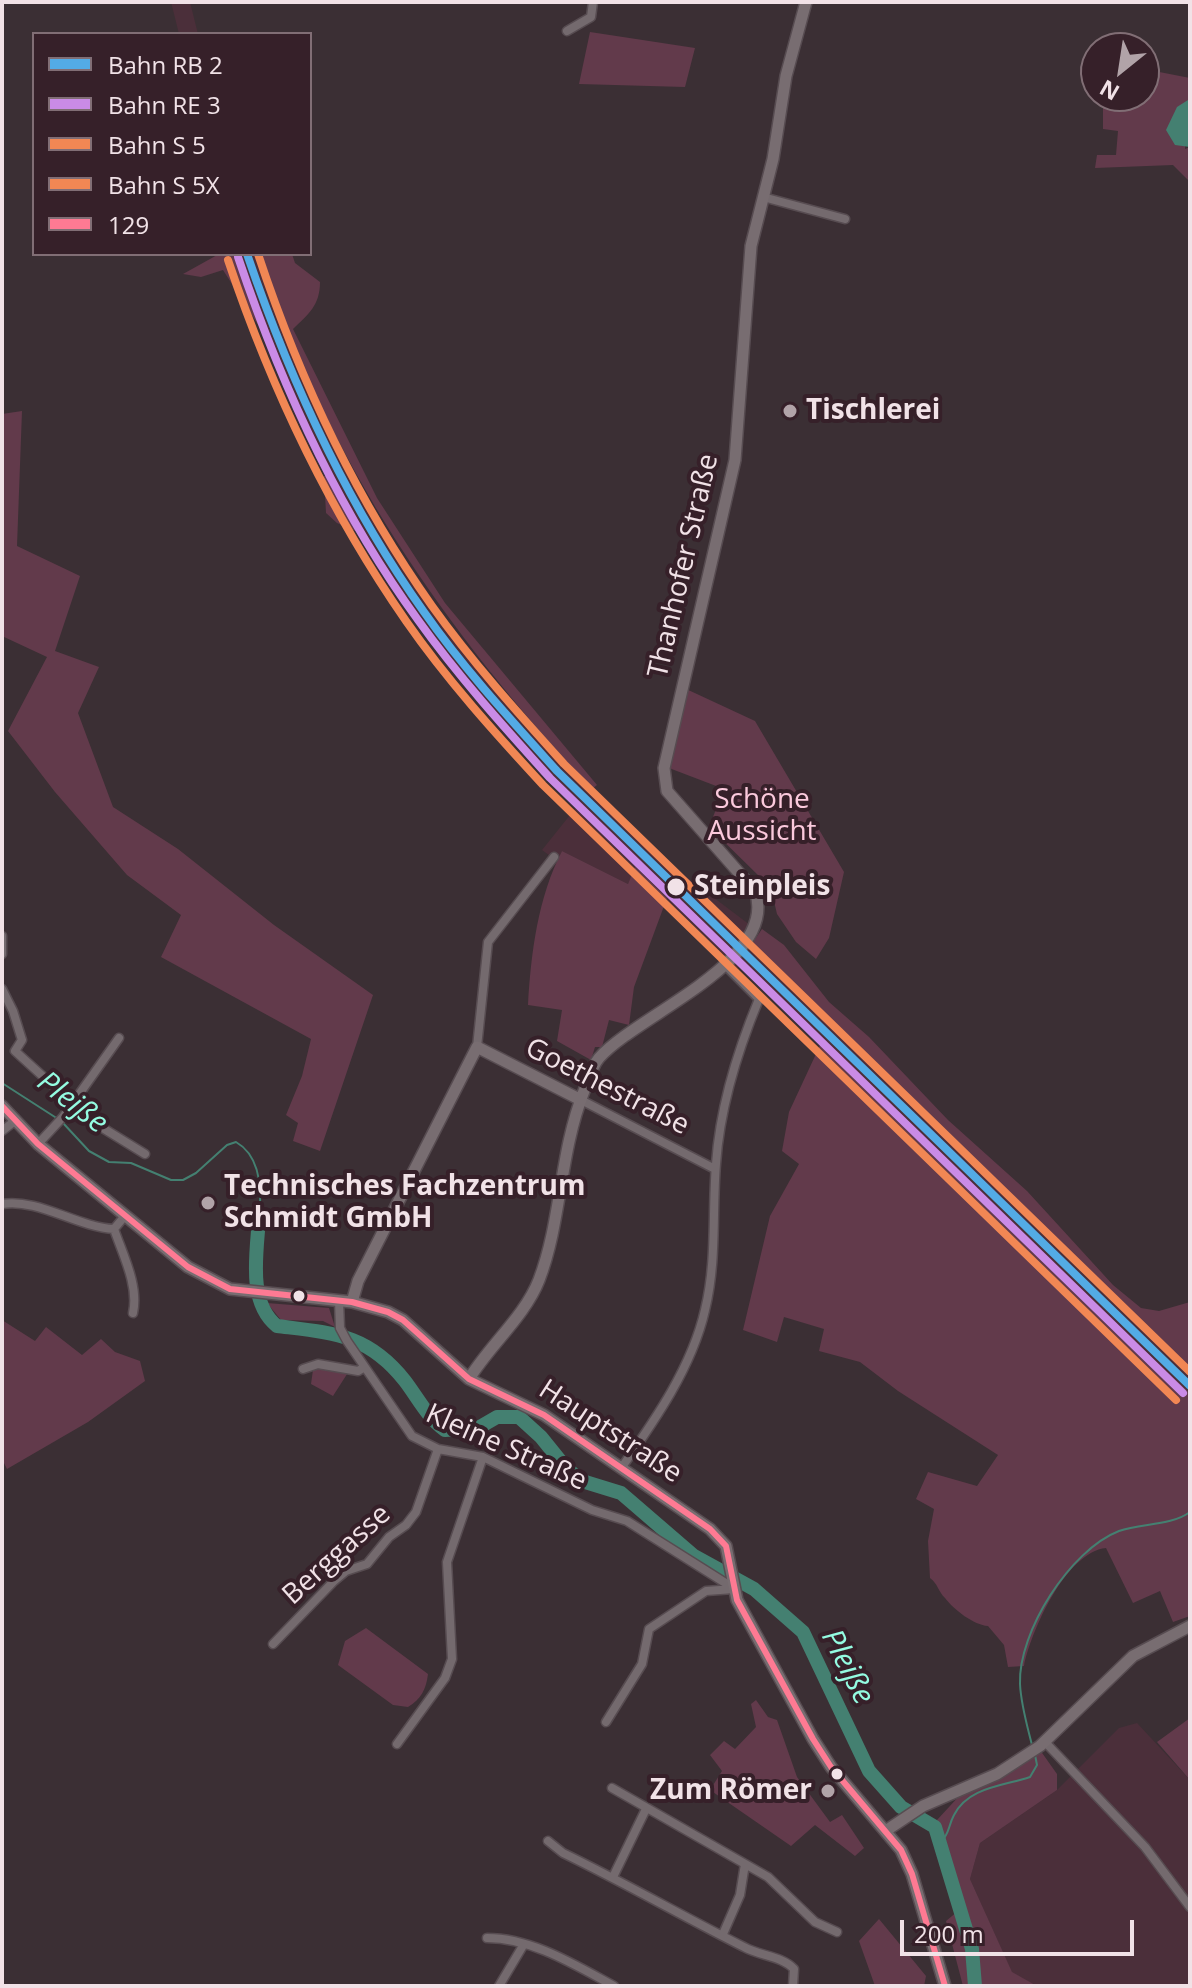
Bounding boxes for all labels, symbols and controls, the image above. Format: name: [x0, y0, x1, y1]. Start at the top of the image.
legend: [32, 32, 312, 256]
north arrow: [1080, 32, 1160, 112]
text: Bahn RB 2: [108, 48, 223, 81]
text: N: [1094, 74, 1124, 109]
text: Bahn RE 3: [108, 88, 221, 121]
text: Bahn S 5: [108, 128, 206, 161]
text: Bahn S 5X: [108, 168, 220, 201]
text: 129: [108, 208, 149, 241]
place label: Tischlerei: [806, 394, 940, 428]
marker: Tischlerei: [781, 402, 799, 420]
street label: Thanhofer Straße: [642, 451, 726, 681]
park label: Schöne Aussicht: [707, 783, 817, 849]
place label: Steinpleis: [694, 870, 830, 904]
marker: Steinpleis: [665, 876, 687, 898]
street label: Goethestraße: [520, 1031, 694, 1143]
water label: Pleiße: [30, 1064, 114, 1142]
place label: Technisches Fachzentrum Schmidt GmbH: [224, 1170, 585, 1236]
marker: Technisches Fachzentrum Schmidt GmbH: [199, 1194, 217, 1212]
unlabelled marker: [291, 1288, 307, 1304]
street label: Hauptstraße: [532, 1373, 688, 1491]
street label: Kleine Straße: [420, 1398, 592, 1498]
street label: Berggasse: [276, 1498, 398, 1612]
water label: Pleiße: [813, 1623, 881, 1711]
unlabelled marker: [829, 1766, 845, 1782]
place label: Zum Römer: [650, 1774, 812, 1808]
marker: Zum Römer: [819, 1782, 837, 1800]
scale bar: [904, 1904, 1138, 1954]
text: 200 m: [914, 1917, 984, 1950]

